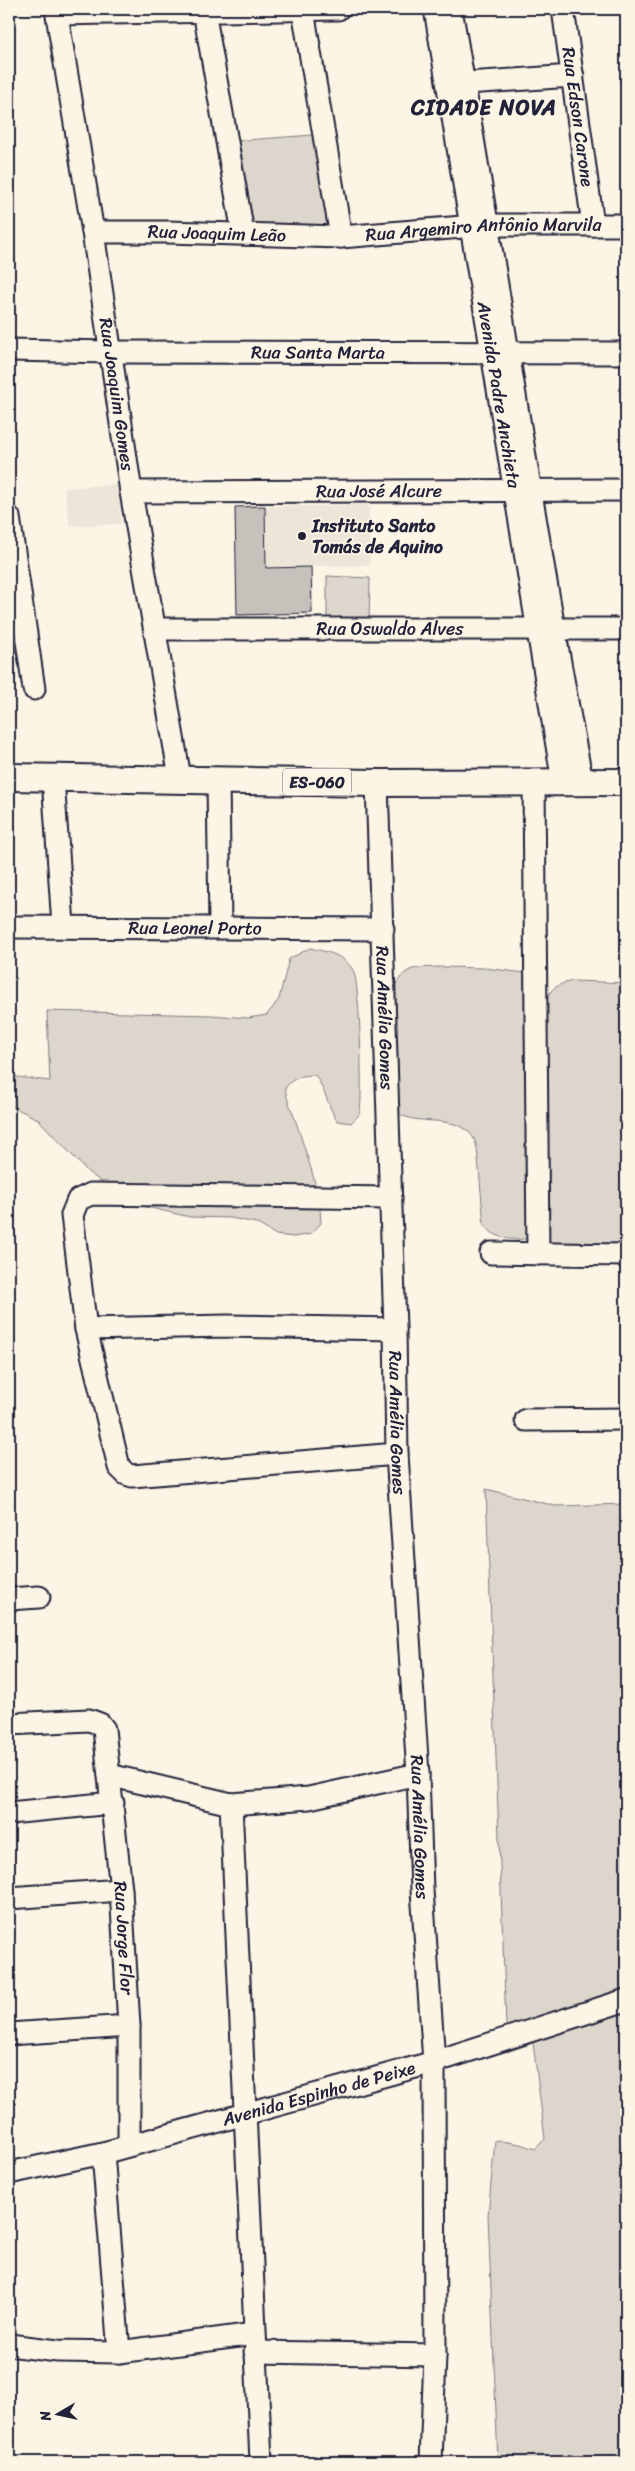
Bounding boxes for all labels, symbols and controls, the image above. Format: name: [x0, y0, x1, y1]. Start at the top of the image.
street label: Rua Edson Carone: [552, 45, 604, 189]
district label: CIDADE NOVA: [410, 88, 557, 127]
street label: Rua Argemiro Antônio Marvila: [364, 209, 603, 251]
street label: Rua Joaquim Leão: [148, 216, 287, 251]
street label: Avenida Padre Anchieta: [468, 298, 530, 491]
street label: Rua Joaquim Gomes: [90, 316, 144, 474]
street label: Rua Santa Marta: [251, 336, 385, 369]
street label: Rua José Alcure: [316, 475, 442, 507]
place label: Instituto Santo Tomás de Aquino: [311, 510, 444, 563]
marker: Instituto Santo Tomás de Aquino: [296, 530, 308, 542]
street label: Rua Oswaldo Alves: [316, 613, 464, 645]
road number: ES-060: [283, 769, 351, 796]
street label: Rua Leonel Porto: [128, 912, 262, 944]
street label: Rua Amélia Gomes: [366, 945, 403, 1091]
street label: Rua Amélia Gomes: [379, 1350, 416, 1496]
street label: Rua Amélia Gomes: [401, 1754, 439, 1901]
street label: Rua Jorge Flor: [104, 1879, 143, 1997]
street label: Avenida Espinho de Peixe: [218, 2052, 419, 2136]
north arrow: [32, 2388, 82, 2438]
text: N: [33, 2409, 59, 2424]

